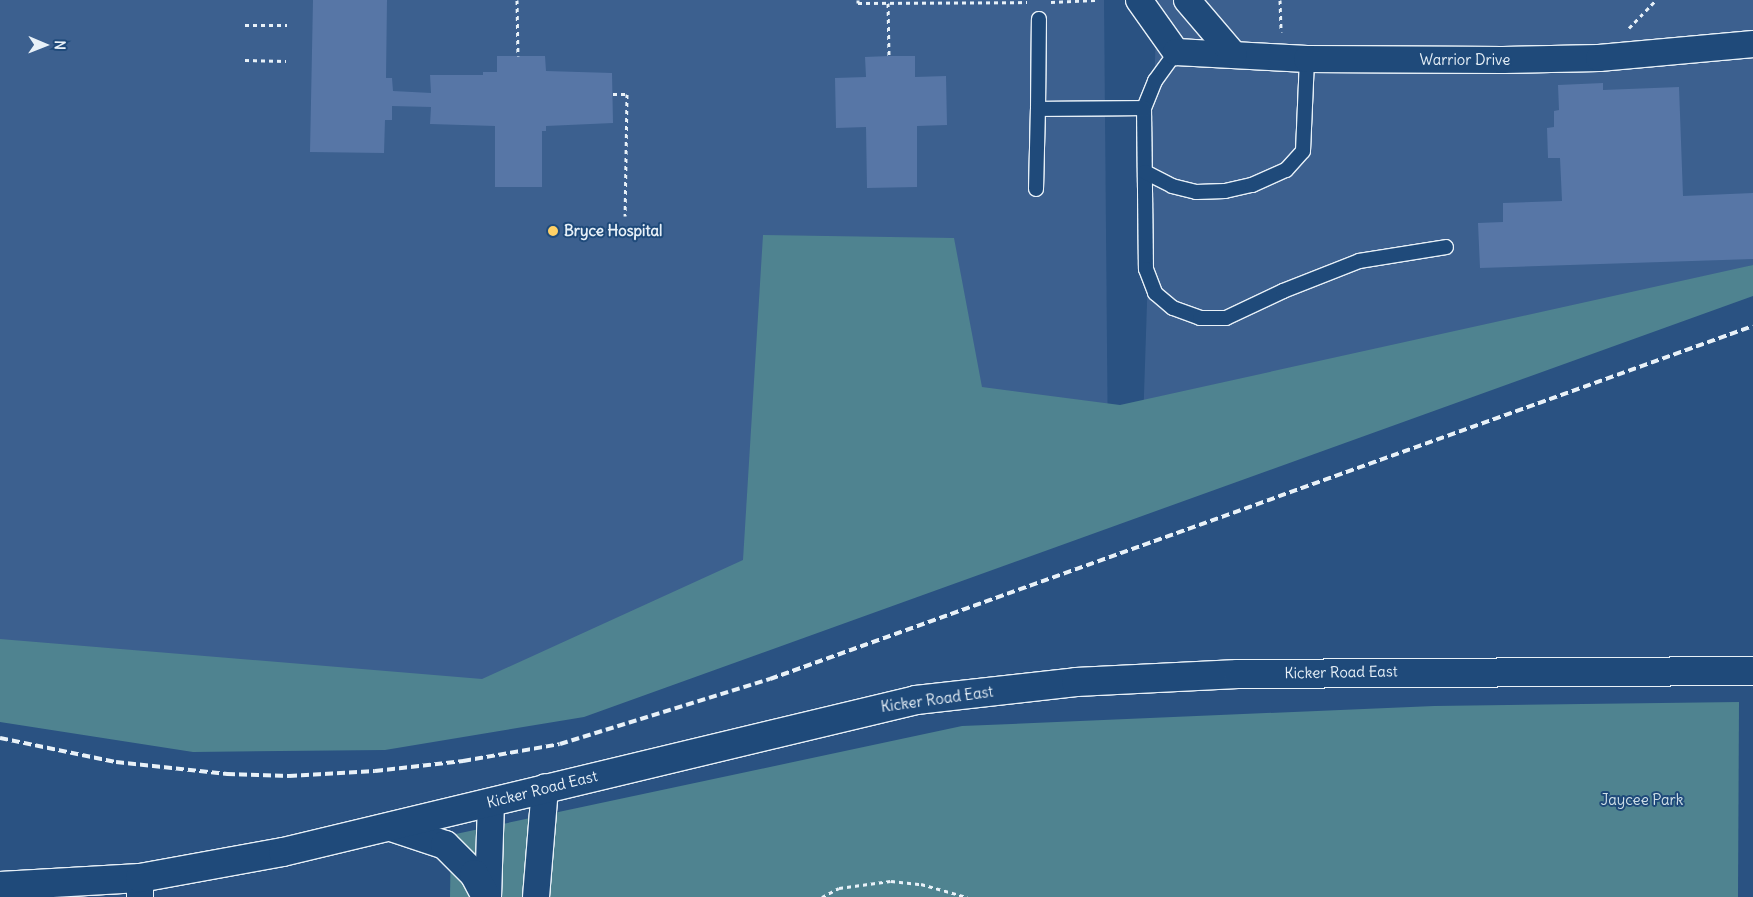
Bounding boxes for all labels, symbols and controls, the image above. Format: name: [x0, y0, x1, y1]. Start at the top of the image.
north arrow: [20, 20, 70, 70]
text: N: [51, 40, 69, 50]
street label: Warrior Drive: [1420, 51, 1510, 69]
place label: Bryce Hospital: [564, 222, 662, 240]
marker: Bryce Hospital: [546, 224, 560, 238]
street label: Kicker Road East: [1284, 662, 1398, 682]
street label: Kicker Road East: [880, 682, 994, 716]
street label: Kicker Road East: [485, 767, 599, 811]
park label: Jaycee Park: [1601, 791, 1683, 809]

